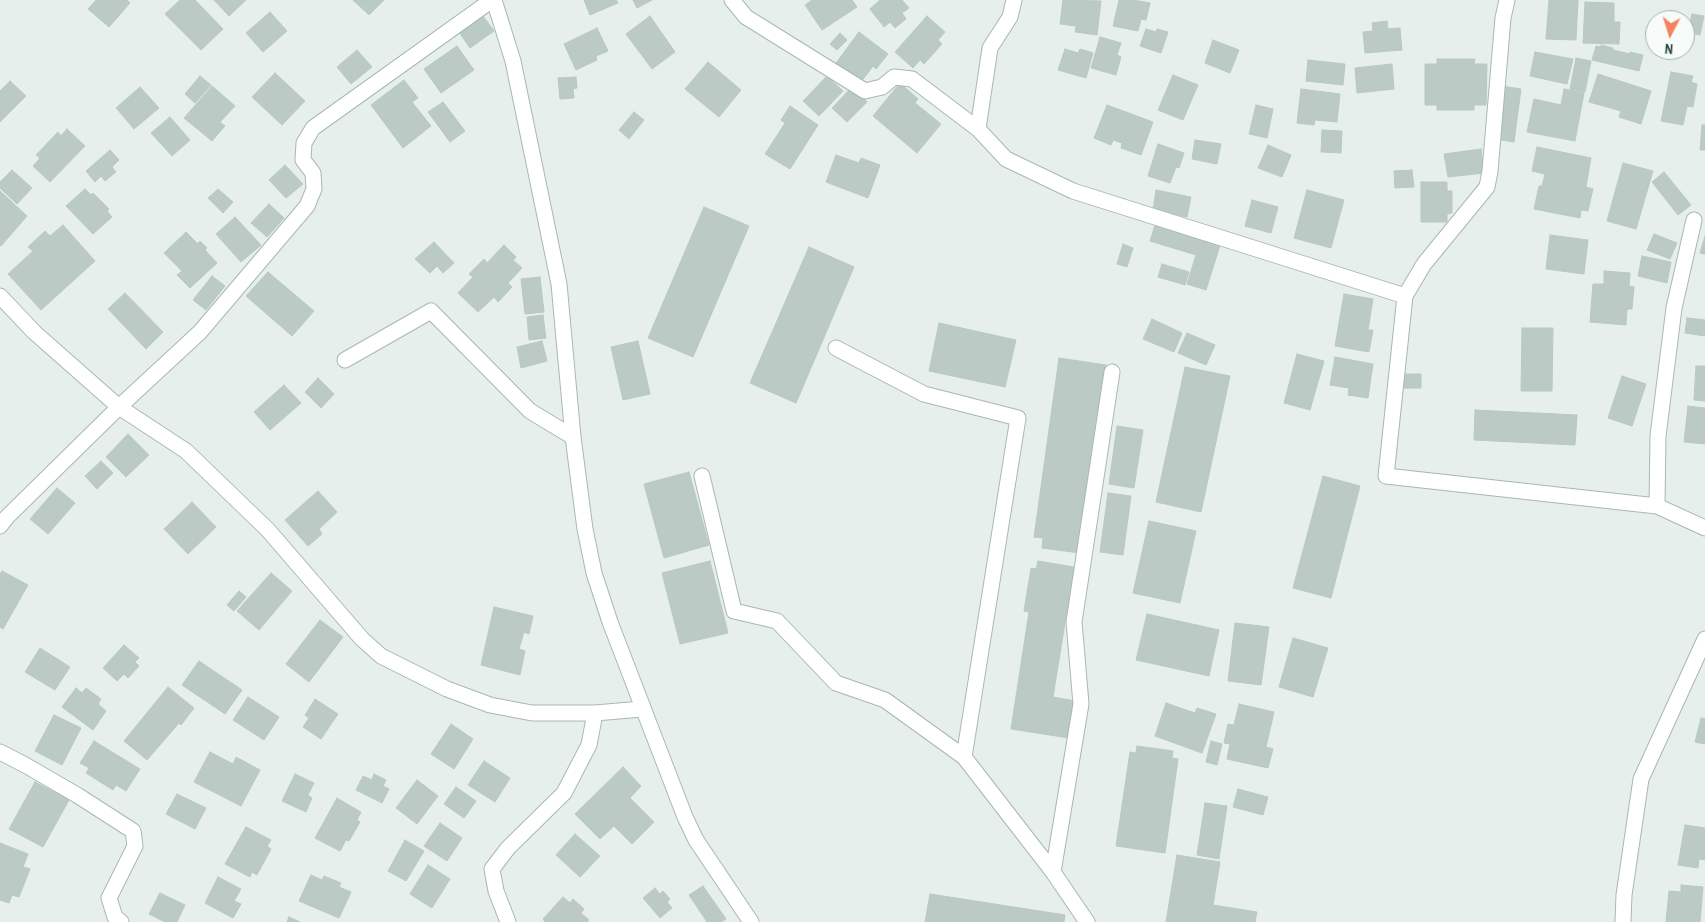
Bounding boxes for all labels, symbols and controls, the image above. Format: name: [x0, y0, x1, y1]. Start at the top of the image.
north arrow: [1645, 10, 1695, 60]
text: N: [1664, 40, 1674, 58]

